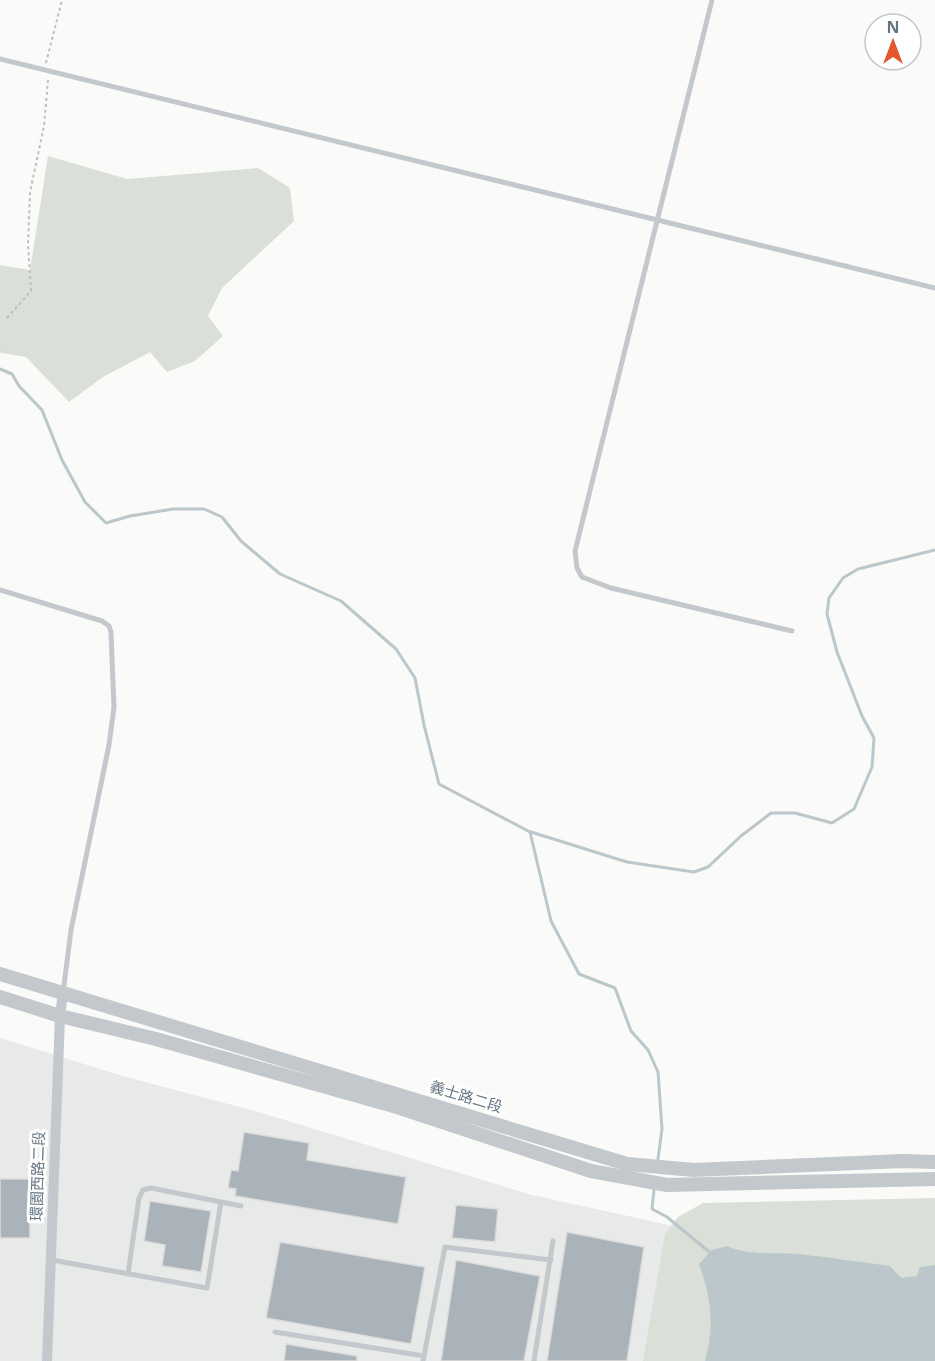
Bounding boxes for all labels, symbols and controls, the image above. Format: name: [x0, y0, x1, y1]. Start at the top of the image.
north arrow: [863, 12, 923, 72]
text: N: [886, 16, 900, 38]
street label: 義士路二段: [427, 1076, 505, 1117]
street label: 環園西路二段: [25, 1131, 49, 1221]

